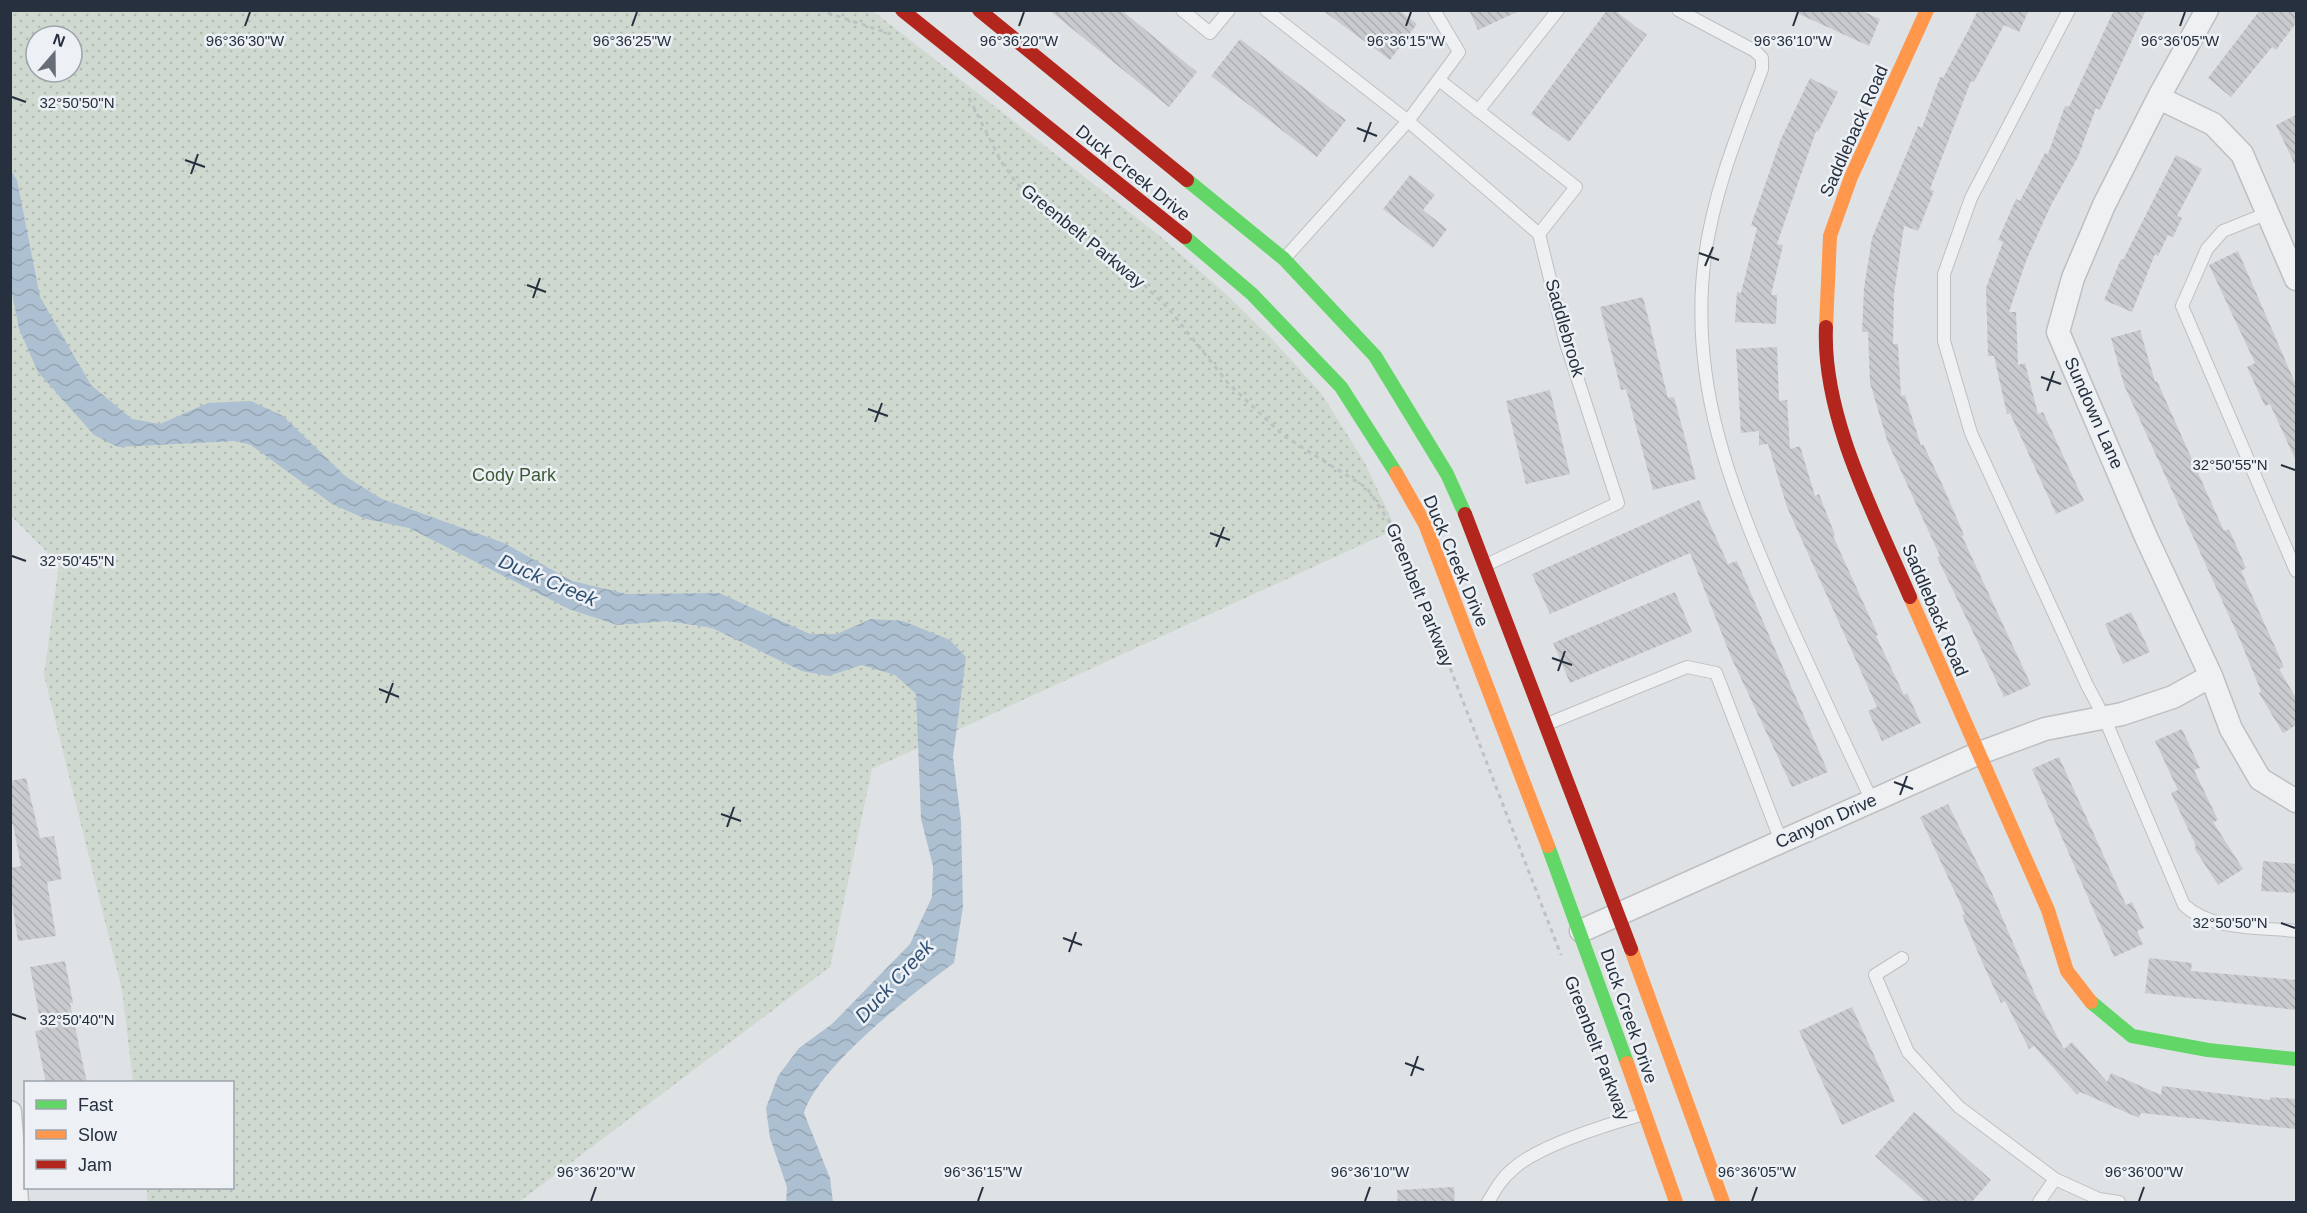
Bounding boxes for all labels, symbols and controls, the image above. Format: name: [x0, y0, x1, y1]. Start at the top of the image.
north arrow: [24, 24, 84, 84]
text: N: [51, 30, 67, 50]
text: 96°36'30"W: [206, 32, 285, 49]
text: 96°36'25"W: [593, 32, 672, 49]
text: 96°36'20"W: [980, 32, 1059, 49]
text: 96°36'15"W: [1367, 32, 1446, 49]
text: 96°36'10"W: [1754, 32, 1833, 49]
text: 96°36'05"W: [2141, 32, 2220, 49]
street label: Saddleback Road: [1816, 62, 1892, 200]
text: 32°50'50"N: [39, 94, 115, 111]
street label: Duck Creek Drive: [1072, 121, 1194, 225]
street label: Greenbelt Parkway: [1017, 180, 1149, 292]
street label: Saddlebrook: [1541, 277, 1589, 380]
street label: Sundown Lane: [2060, 354, 2128, 472]
text: 32°50'55"N: [2192, 456, 2268, 473]
park label: Cody Park: [472, 465, 557, 485]
street label: Duck Creek Drive: [1419, 492, 1493, 630]
street label: Greenbelt Parkway: [1382, 520, 1458, 670]
street label: Saddleback Road: [1898, 541, 1972, 679]
water label: Duck Creek: [496, 549, 601, 611]
text: 32°50'45"N: [39, 552, 115, 569]
street label: Canyon Drive: [1772, 790, 1880, 852]
text: 32°50'50"N: [2192, 914, 2268, 931]
water label: Duck Creek: [850, 935, 938, 1027]
street label: Duck Creek Drive: [1597, 946, 1661, 1086]
street label: Greenbelt Parkway: [1560, 973, 1634, 1123]
text: 32°50'40"N: [39, 1011, 115, 1028]
legend: [24, 1081, 234, 1189]
text: Fast: [78, 1095, 113, 1115]
text: Slow: [78, 1125, 118, 1145]
text: Jam: [78, 1155, 112, 1175]
text: 96°36'20"W: [557, 1163, 636, 1180]
text: 96°36'15"W: [944, 1163, 1023, 1180]
text: 96°36'10"W: [1331, 1163, 1410, 1180]
text: 96°36'05"W: [1718, 1163, 1797, 1180]
text: 96°36'00"W: [2105, 1163, 2184, 1180]

